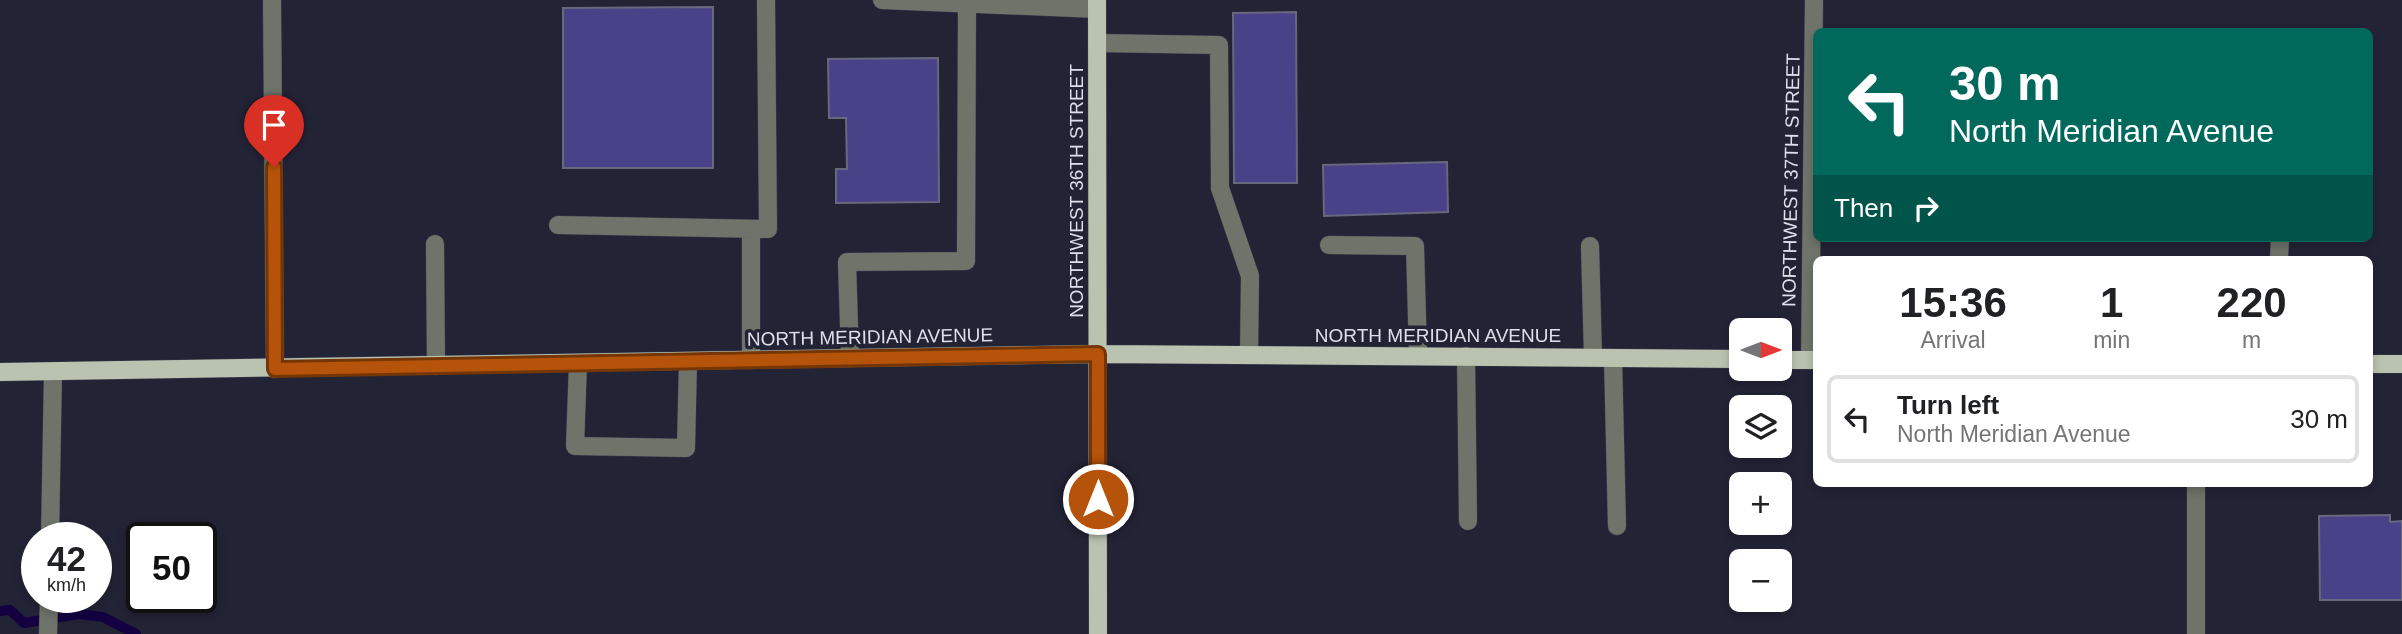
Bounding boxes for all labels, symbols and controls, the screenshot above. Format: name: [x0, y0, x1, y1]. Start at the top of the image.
street label: NORTHWEST 37TH STREET: [1778, 53, 1804, 307]
icon: left: [1834, 56, 1925, 147]
text: 30 m: [1949, 56, 2061, 110]
street label: NORTHWEST 36TH STREET: [1066, 64, 1087, 318]
pin: [244, 95, 304, 167]
icon: arrive: [255, 106, 293, 144]
text: North Meridian Avenue: [1949, 113, 2274, 149]
icon: right: [1907, 189, 1945, 227]
text: Then: [1834, 193, 1893, 223]
text: 15:36: [1899, 279, 2007, 326]
text: 1: [2100, 279, 2123, 326]
text: 220: [2217, 279, 2287, 326]
north arrow: [1729, 318, 1792, 382]
map controls: [1729, 318, 1792, 612]
street label: NORTH MERIDIAN AVENUE: [747, 324, 993, 350]
street label: NORTH MERIDIAN AVENUE: [1315, 325, 1561, 346]
text: Arrival: [1920, 327, 1986, 353]
text: min: [2093, 327, 2130, 353]
text: m: [2242, 327, 2261, 353]
text: Turn left: [1897, 390, 1999, 420]
button: layers: [1729, 395, 1792, 458]
icon: left: [1838, 400, 1876, 438]
text: 30 m: [2290, 404, 2348, 434]
text: North Meridian Avenue: [1897, 421, 2131, 447]
position arrow: [1061, 462, 1135, 536]
button: +: [1729, 472, 1792, 535]
speed limit sign: 50: [126, 522, 217, 613]
text: 42: [47, 539, 86, 578]
button: −: [1729, 549, 1792, 612]
text: km/h: [47, 575, 86, 595]

